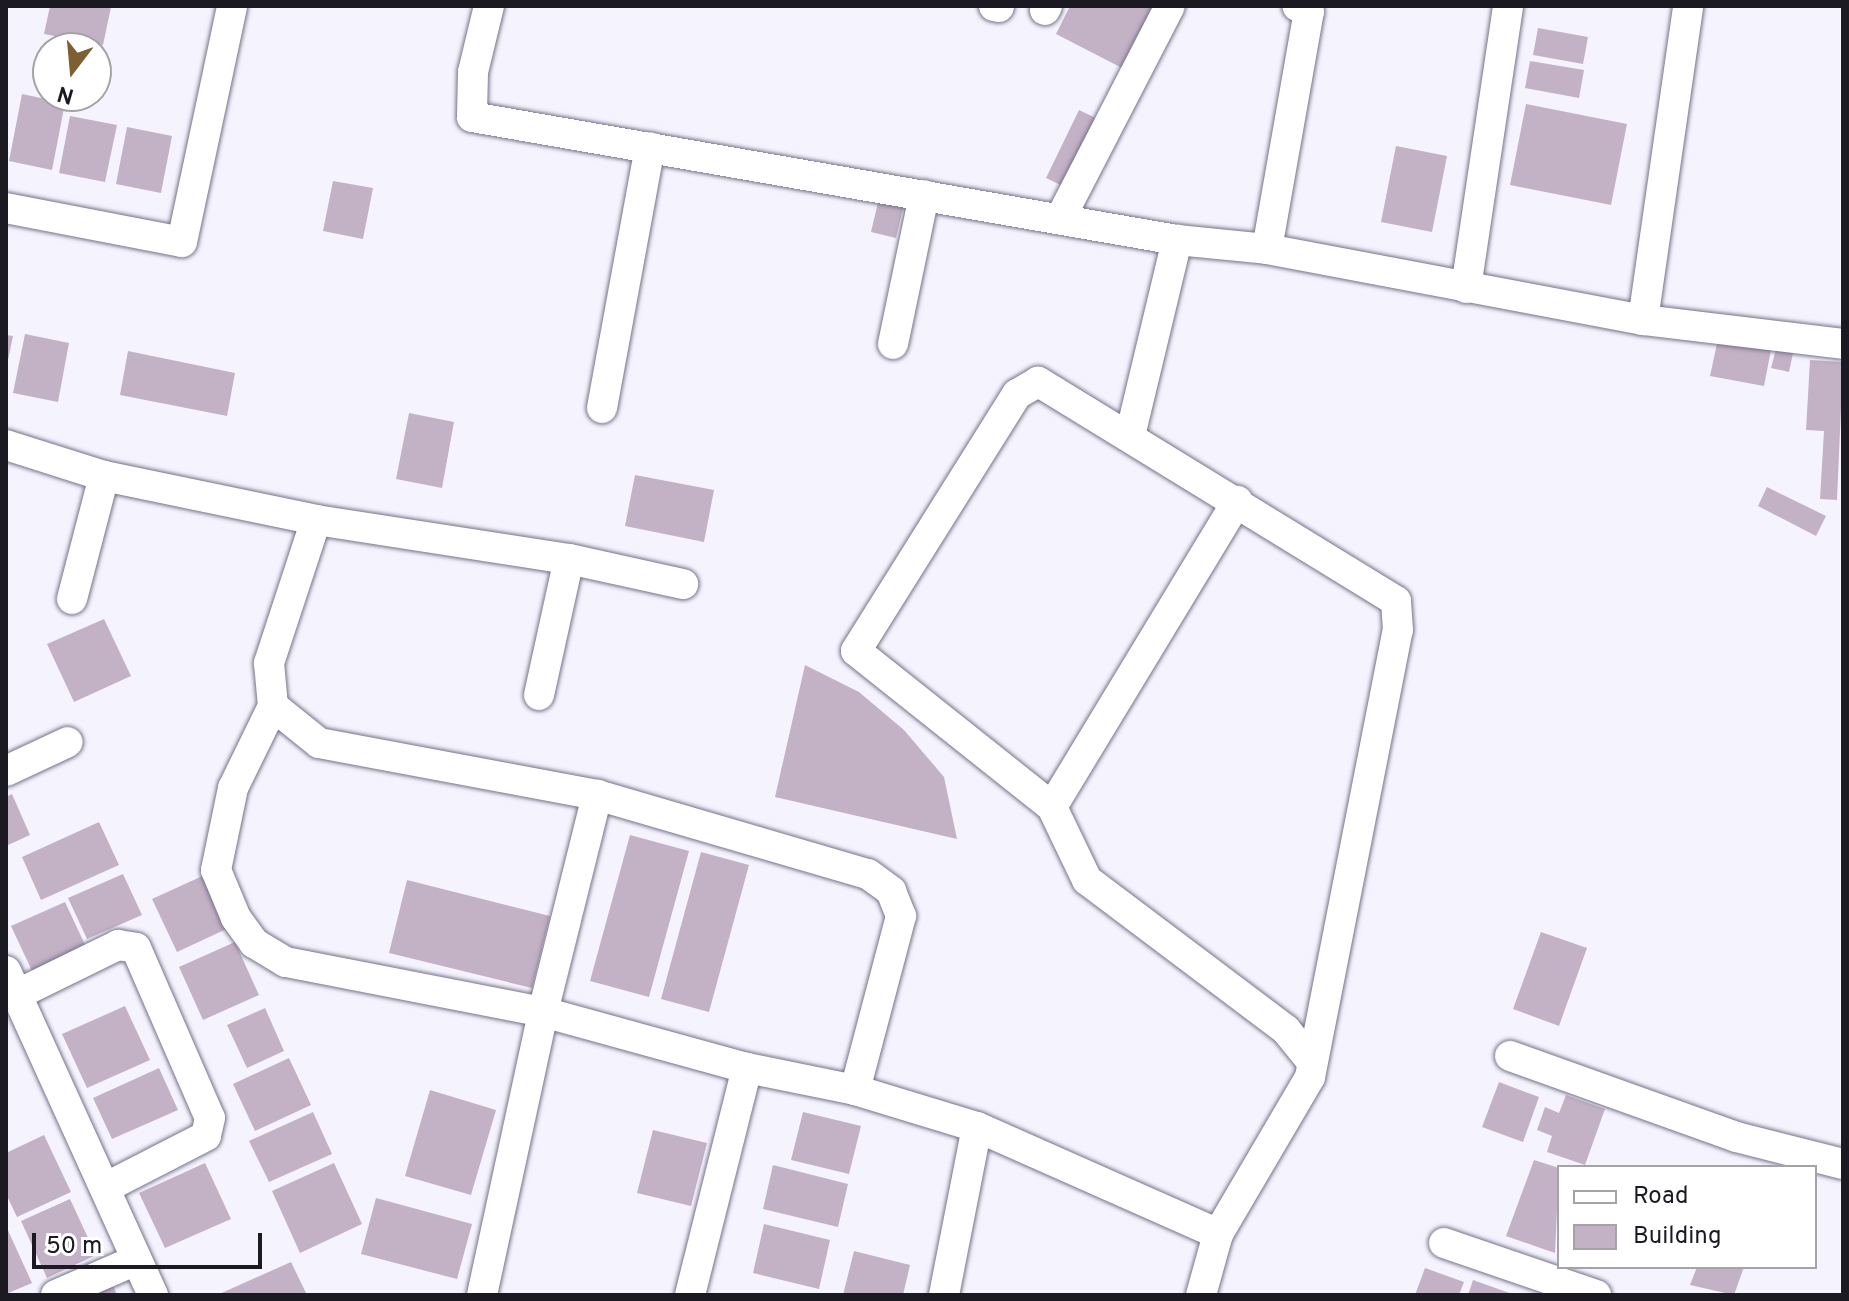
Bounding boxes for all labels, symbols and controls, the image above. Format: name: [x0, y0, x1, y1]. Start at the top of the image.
north arrow: [32, 32, 112, 112]
text: N: [54, 78, 77, 109]
legend: [1557, 1165, 1817, 1269]
text: Road: [1633, 1182, 1689, 1212]
scale bar: [36, 1217, 266, 1267]
text: Building: [1633, 1222, 1722, 1252]
text: 50 m: [46, 1232, 102, 1262]

